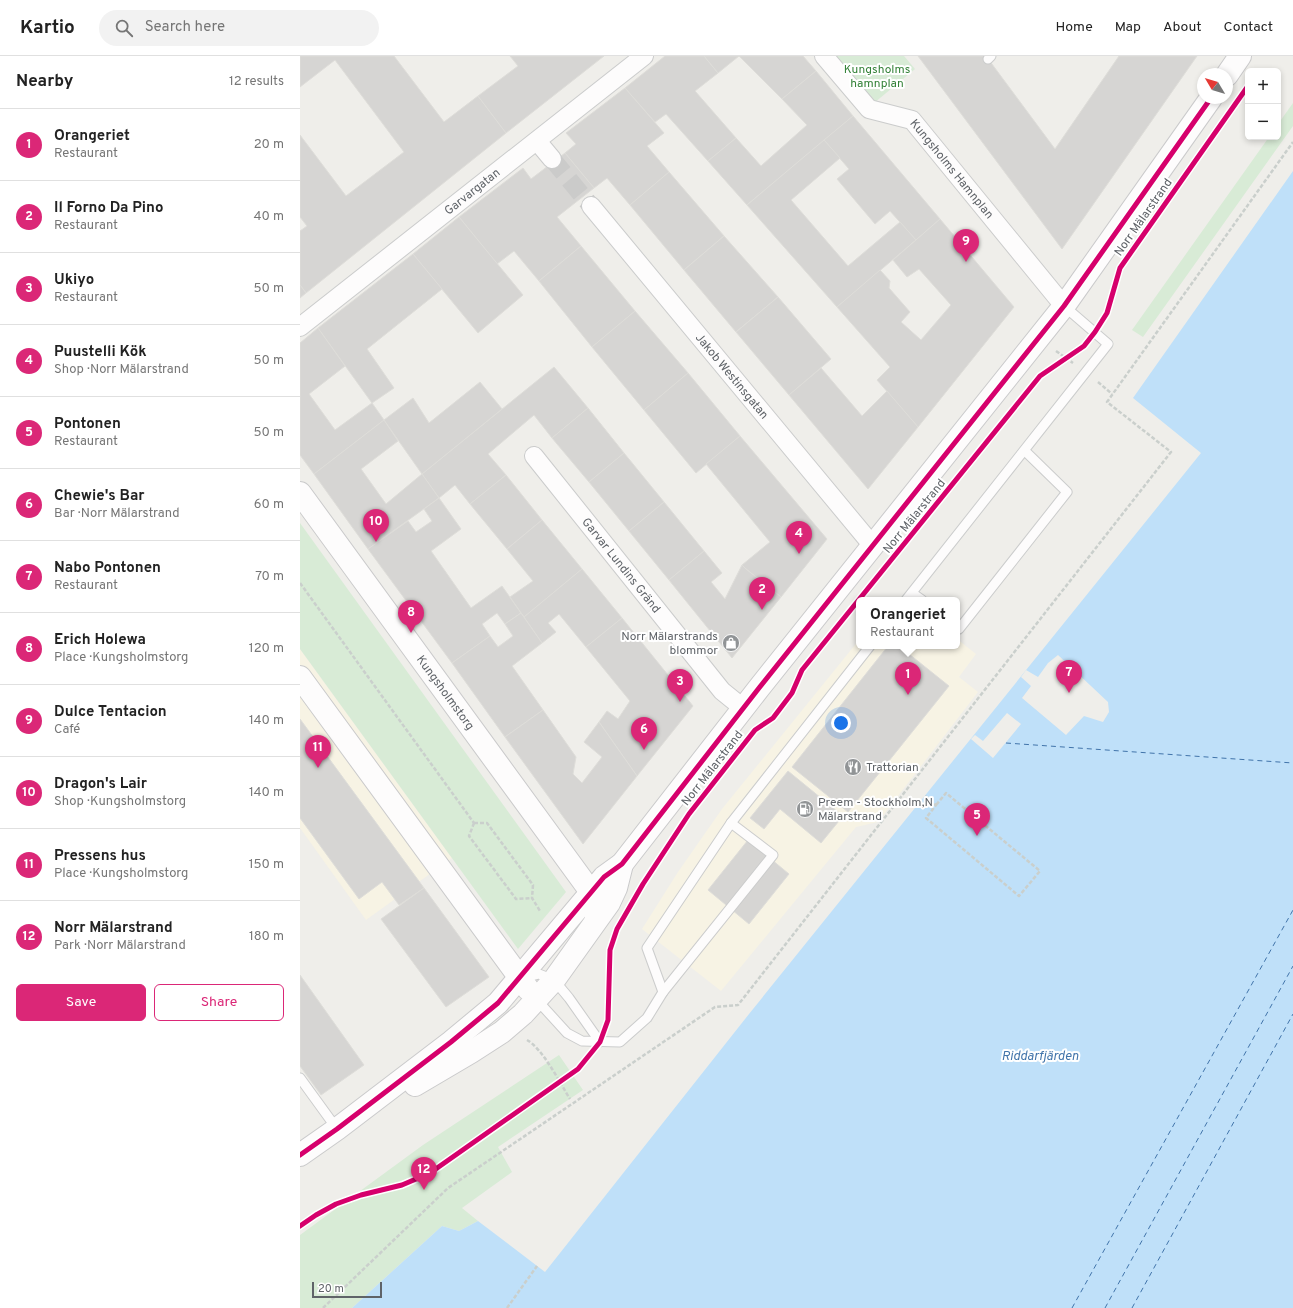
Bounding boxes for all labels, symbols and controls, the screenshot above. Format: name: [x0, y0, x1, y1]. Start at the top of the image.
search box: [99, 10, 379, 46]
text: Kartio: [20, 16, 75, 40]
icon: search: [113, 17, 135, 39]
text: Search here: [145, 18, 225, 37]
text: Home: [1056, 19, 1093, 36]
text: Map: [1115, 19, 1141, 36]
text: About: [1163, 19, 1202, 36]
text: Contact: [1224, 19, 1273, 36]
park label: Kungsholms hamnplan: [844, 62, 910, 92]
north arrow: [1197, 68, 1233, 104]
map controls: [1245, 68, 1281, 140]
button: +: [1245, 68, 1281, 104]
text: Nearby: [16, 71, 73, 93]
text: 12 results: [229, 74, 284, 90]
button: −: [1245, 104, 1281, 140]
street label: Kungsholms Hamnplan: [906, 116, 997, 223]
text: Orangeriet: [54, 127, 130, 146]
text: 1: [26, 137, 32, 153]
text: 20 m: [254, 137, 284, 153]
text: Restaurant: [54, 146, 118, 162]
street label: Garvargatan: [441, 165, 504, 219]
street label: Norr Mälarstrand: [1111, 176, 1177, 259]
text: Il Forno Da Pino: [54, 199, 163, 218]
text: 2: [25, 209, 33, 225]
text: 40 m: [254, 209, 284, 225]
text: Restaurant: [54, 218, 118, 234]
pin: 9: [953, 229, 979, 262]
text: Ukiyo: [54, 271, 94, 290]
text: 3: [25, 281, 33, 297]
text: 50 m: [254, 281, 284, 297]
text: Restaurant: [54, 290, 118, 306]
street label: Jakob Westinsgatan: [691, 330, 772, 423]
text: Puustelli Kök: [54, 343, 147, 362]
text: 4: [25, 353, 33, 369]
text: 50 m: [254, 353, 284, 369]
text: Shop · Norr Mälarstrand: [54, 362, 189, 378]
text: Pontonen: [54, 415, 121, 434]
text: 5: [25, 425, 33, 441]
text: 50 m: [254, 425, 284, 441]
text: Restaurant: [54, 434, 118, 450]
street label: Norr Mälarstrand: [880, 476, 950, 557]
text: Chewie's Bar: [54, 487, 145, 506]
text: 6: [25, 497, 33, 513]
text: 60 m: [254, 497, 284, 513]
text: Bar · Norr Mälarstrand: [54, 506, 180, 522]
pin: 10: [363, 509, 389, 542]
street label: Garvar Lundins Gränd: [578, 515, 664, 617]
pin: 4: [786, 521, 812, 554]
text: Nabo Pontonen: [54, 559, 161, 578]
text: 7: [26, 569, 32, 585]
text: 70 m: [255, 569, 284, 585]
pin: 2: [749, 577, 775, 610]
text: Restaurant: [54, 578, 118, 594]
popup: [856, 597, 960, 649]
pin: 8: [398, 600, 424, 633]
text: Orangeriet: [870, 606, 946, 625]
text: Restaurant: [870, 625, 934, 641]
place label: Norr Mälarstrands blommor: [621, 629, 718, 659]
text: Erich Holewa: [54, 631, 146, 650]
shop icon: Norr Mälarstrands blommor: [721, 633, 741, 653]
text: 8: [25, 641, 33, 657]
text: 120 m: [249, 641, 284, 657]
text: Place · Kungsholmstorg: [54, 650, 188, 666]
street label: Kungsholmstorg: [412, 653, 477, 734]
pin: 7: [1056, 660, 1082, 693]
pin: 1: [895, 662, 921, 695]
pin: 3: [667, 669, 693, 702]
text: Dulce Tentacion: [54, 703, 167, 722]
text: 9: [25, 713, 33, 729]
text: 140 m: [249, 713, 284, 729]
your location: [831, 713, 851, 733]
pin: 6: [631, 717, 657, 750]
text: Café: [54, 722, 80, 738]
street label: Norr Mälarstrand: [678, 728, 747, 809]
pin: 11: [305, 735, 331, 768]
restaurant icon: Trattorian: [843, 757, 863, 777]
place label: Trattorian: [866, 760, 919, 776]
text: Dragon's Lair: [54, 775, 147, 794]
text: 10: [22, 785, 36, 801]
text: 140 m: [249, 785, 284, 801]
text: Shop · Kungsholmstorg: [54, 794, 186, 810]
place label: Preem - Stockholm,N Mälarstrand: [818, 795, 933, 825]
fuel station icon: Preem - Stockholm,N Mälarstrand: [795, 799, 815, 819]
pin: 5: [964, 803, 990, 836]
text: Pressens hus: [54, 847, 146, 866]
text: 11: [24, 857, 34, 873]
text: 150 m: [249, 857, 284, 873]
text: Place · Kungsholmstorg: [54, 866, 188, 882]
text: Norr Mälarstrand: [54, 919, 173, 938]
text: 12: [22, 929, 36, 945]
text: 180 m: [249, 929, 284, 945]
text: Park · Norr Mälarstrand: [54, 938, 186, 954]
button: Save: [16, 984, 146, 1021]
button: Share: [154, 984, 284, 1021]
water label: Riddarfjärden: [1001, 1049, 1079, 1065]
pin: 12: [411, 1157, 437, 1190]
scale bar: [312, 1280, 382, 1299]
text: 20 m: [318, 1282, 344, 1296]

